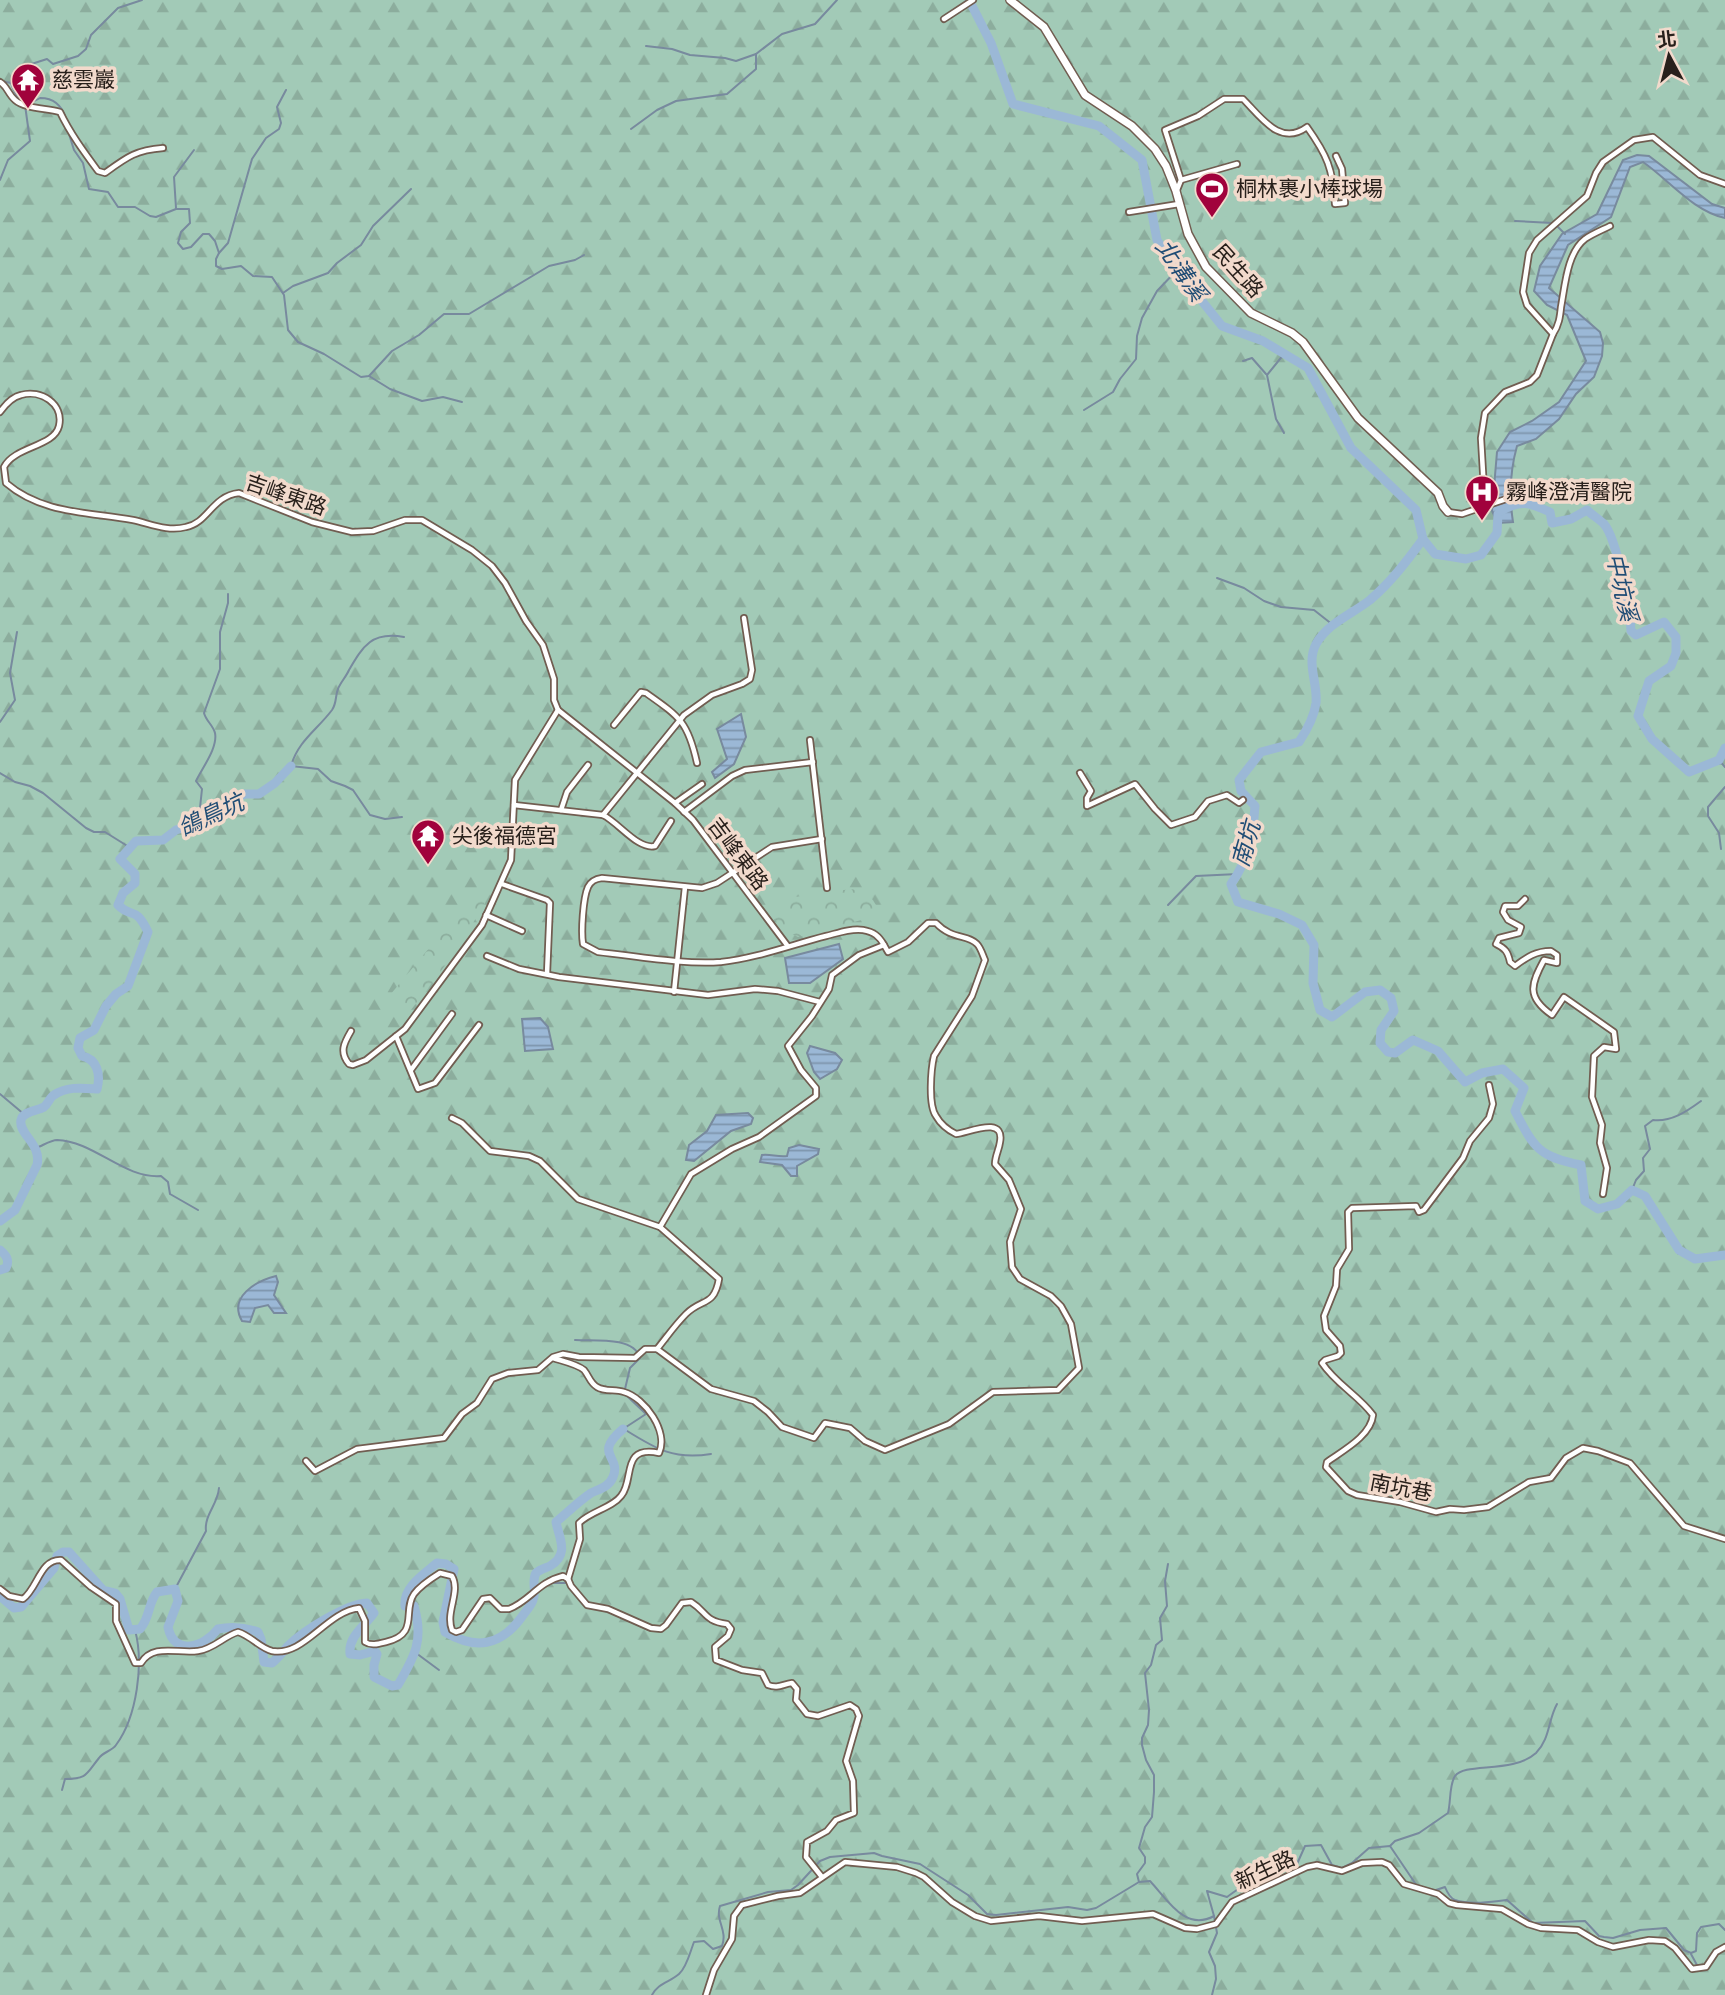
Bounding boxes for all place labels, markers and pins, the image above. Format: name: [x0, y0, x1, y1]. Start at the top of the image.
temple icon: 慈雲巖: [9, 61, 47, 110]
place label: 慈雲巖: [52, 68, 115, 93]
sports icon: 桐林裹小棒球場: [1193, 170, 1231, 219]
place label: 桐林裹小棒球場: [1236, 177, 1383, 202]
hospital icon: 霧峰澄清醫院: [1463, 473, 1501, 522]
place label: 霧峰澄清醫院: [1506, 480, 1632, 505]
temple icon: 尖後福德宮: [409, 817, 447, 866]
place label: 尖後福德宮: [452, 824, 557, 849]

